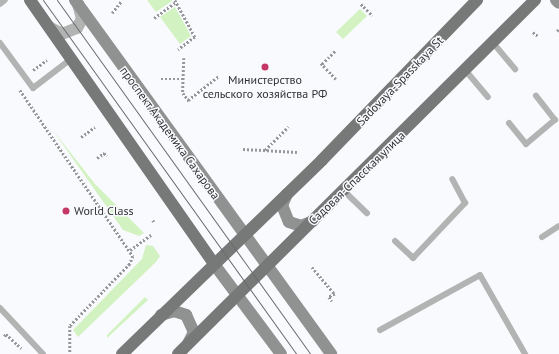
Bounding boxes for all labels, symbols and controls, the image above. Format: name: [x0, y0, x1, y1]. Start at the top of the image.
street label: Sadovaya-Spasskaya St: [354, 33, 446, 129]
marker: Министерство сельского хозяйства РФ: [260, 62, 270, 72]
street label: проспект Академика Сахарова: [117, 64, 223, 202]
place label: Министерство сельского хозяйства РФ: [203, 73, 327, 101]
street label: Садовая-Спасская улица: [306, 128, 408, 228]
place label: World Class: [74, 204, 134, 218]
marker: World Class: [61, 206, 71, 216]

